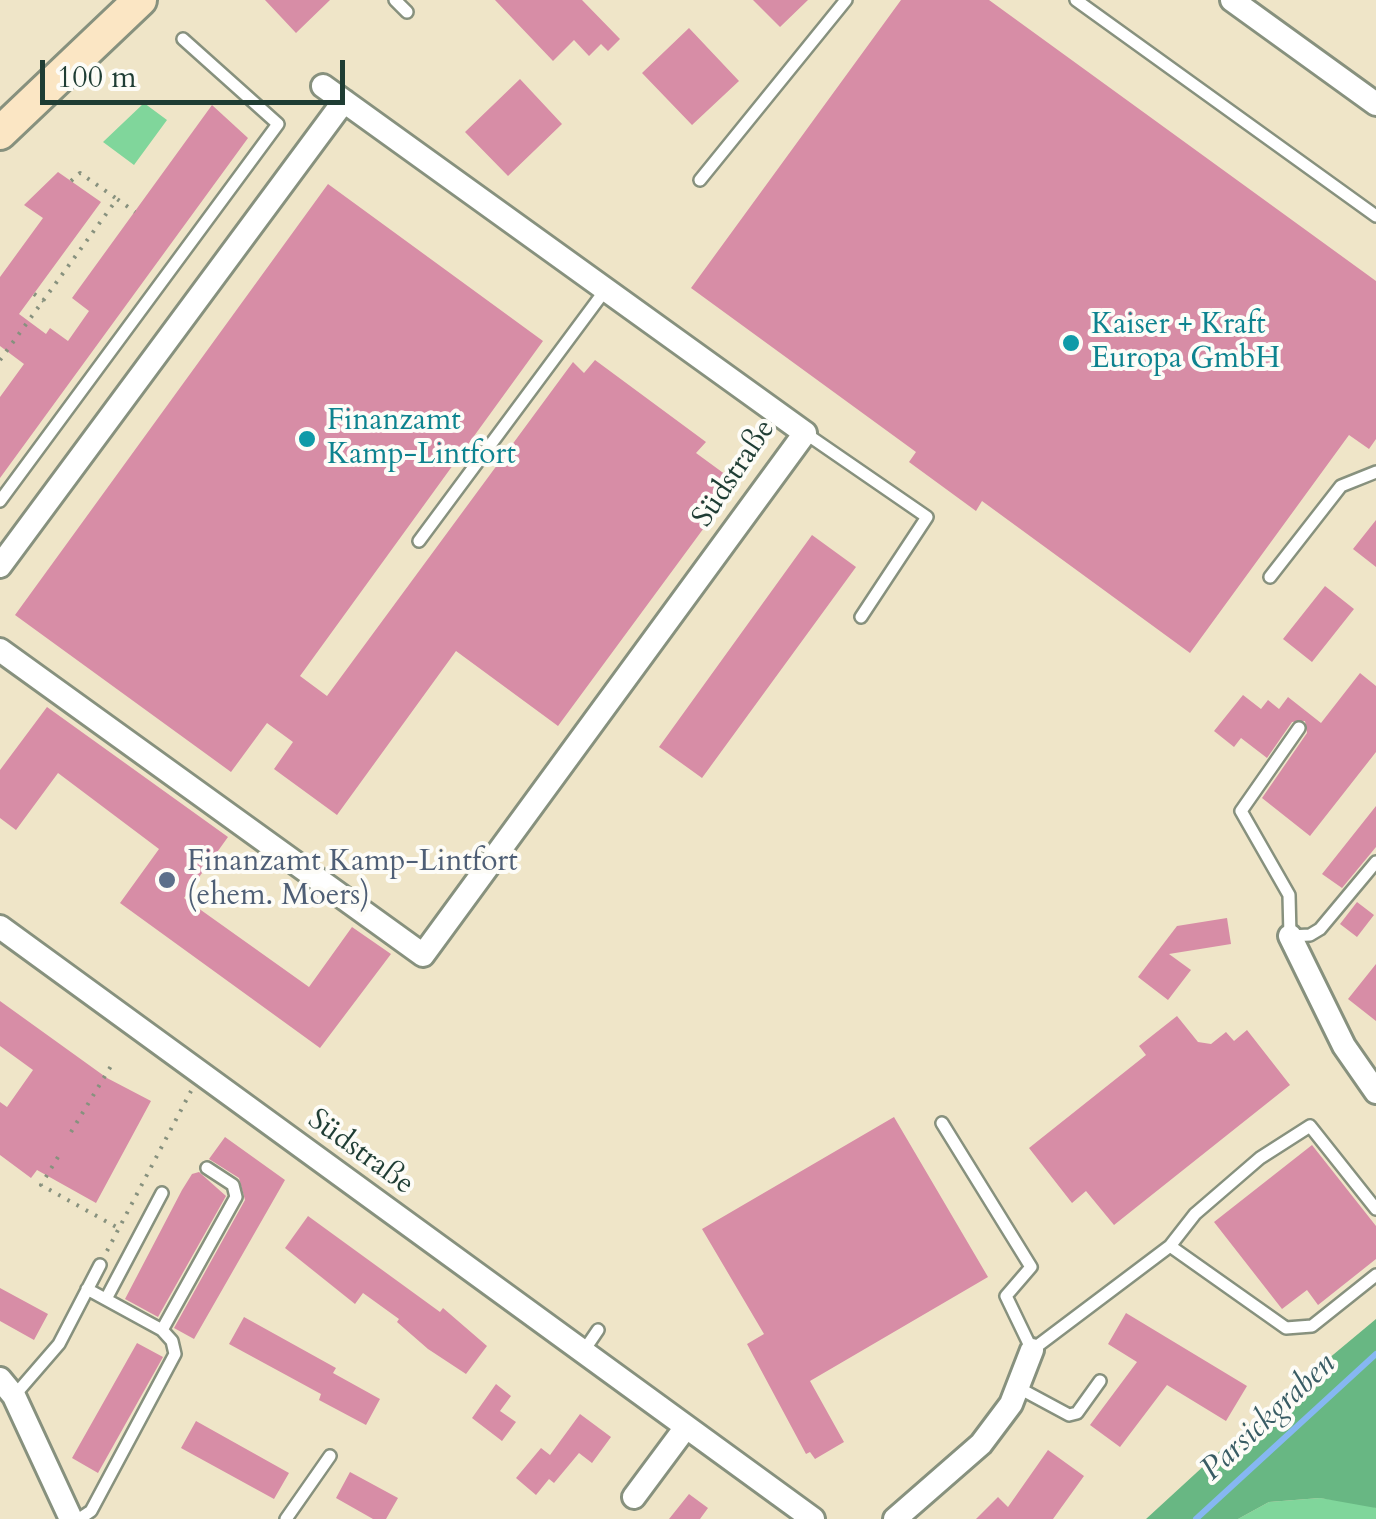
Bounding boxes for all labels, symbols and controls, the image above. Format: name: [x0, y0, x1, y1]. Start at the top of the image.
scale bar: [45, 40, 350, 102]
text: 100 m: [57, 57, 137, 98]
place label: Kaiser + Kraft Europa GmbH: [1091, 308, 1280, 378]
marker: Kaiser + Kraft Europa GmbH: [1060, 332, 1082, 354]
place label: Finanzamt Kamp-Lintfort: [327, 404, 516, 474]
street label: Südstraße: [686, 413, 784, 535]
marker: Finanzamt Kamp-Lintfort: [296, 428, 318, 450]
place label: Finanzamt Kamp-Lintfort (ehem. Moers): [187, 845, 518, 916]
marker: Finanzamt Kamp-Lintfort (ehem. Moers): [156, 869, 178, 891]
street label: Südstraße: [300, 1102, 420, 1204]
water label: Parsickgraben: [1194, 1346, 1344, 1490]

